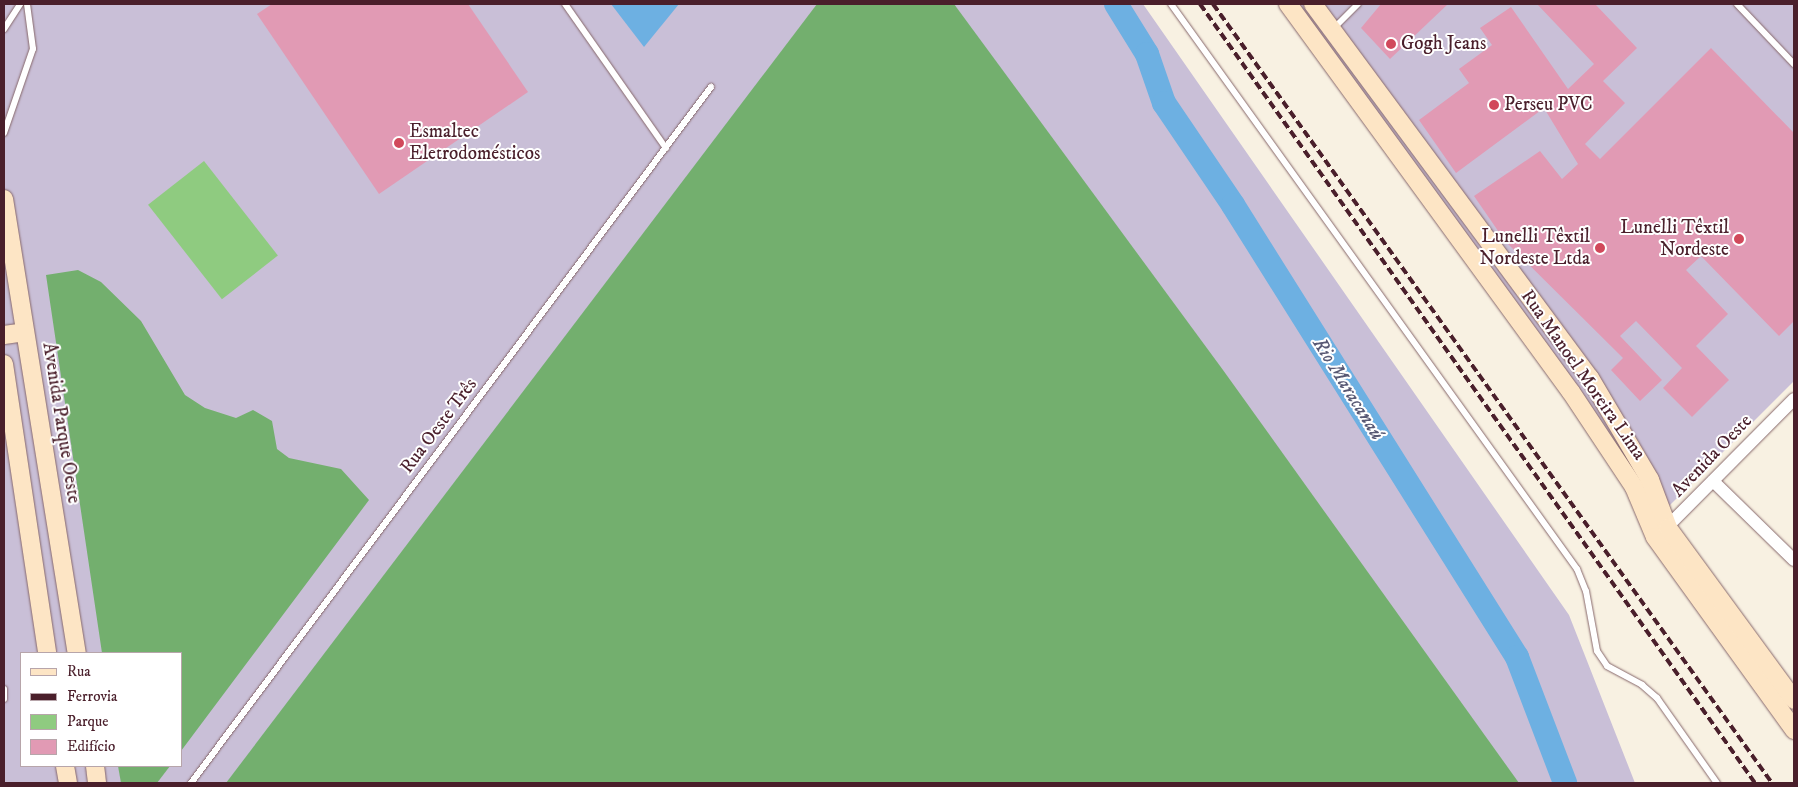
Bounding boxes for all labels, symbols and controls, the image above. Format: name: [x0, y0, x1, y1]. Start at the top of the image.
place label: Gogh Jeans: [1401, 33, 1486, 55]
marker: Gogh Jeans: [1385, 38, 1397, 50]
place label: Perseu PVC: [1504, 94, 1593, 116]
marker: Perseu PVC: [1488, 99, 1500, 111]
place label: Esmaltec Eletrodomésticos: [409, 121, 540, 165]
marker: Esmaltec Eletrodomésticos: [393, 137, 405, 149]
place label: Lunelli Têxtil Nordeste: [1620, 217, 1729, 261]
place label: Lunelli Têxtil Nordeste Ltda: [1480, 226, 1590, 270]
marker: Lunelli Têxtil Nordeste: [1733, 233, 1745, 245]
marker: Lunelli Têxtil Nordeste Ltda: [1594, 242, 1606, 254]
street label: Rua Manoel Moreira Lima: [1516, 286, 1650, 464]
water label: Rio Maracanaú: [1307, 333, 1389, 445]
street label: Avenida Parque Oeste: [37, 341, 85, 505]
street label: Rua Oeste Três: [396, 374, 482, 478]
street label: Avenida Oeste: [1667, 410, 1757, 502]
legend: [20, 652, 182, 767]
text: Rua: [67, 662, 91, 681]
text: Ferrovia: [67, 687, 117, 706]
text: Parque: [67, 712, 108, 731]
text: Edifício: [67, 737, 115, 756]

